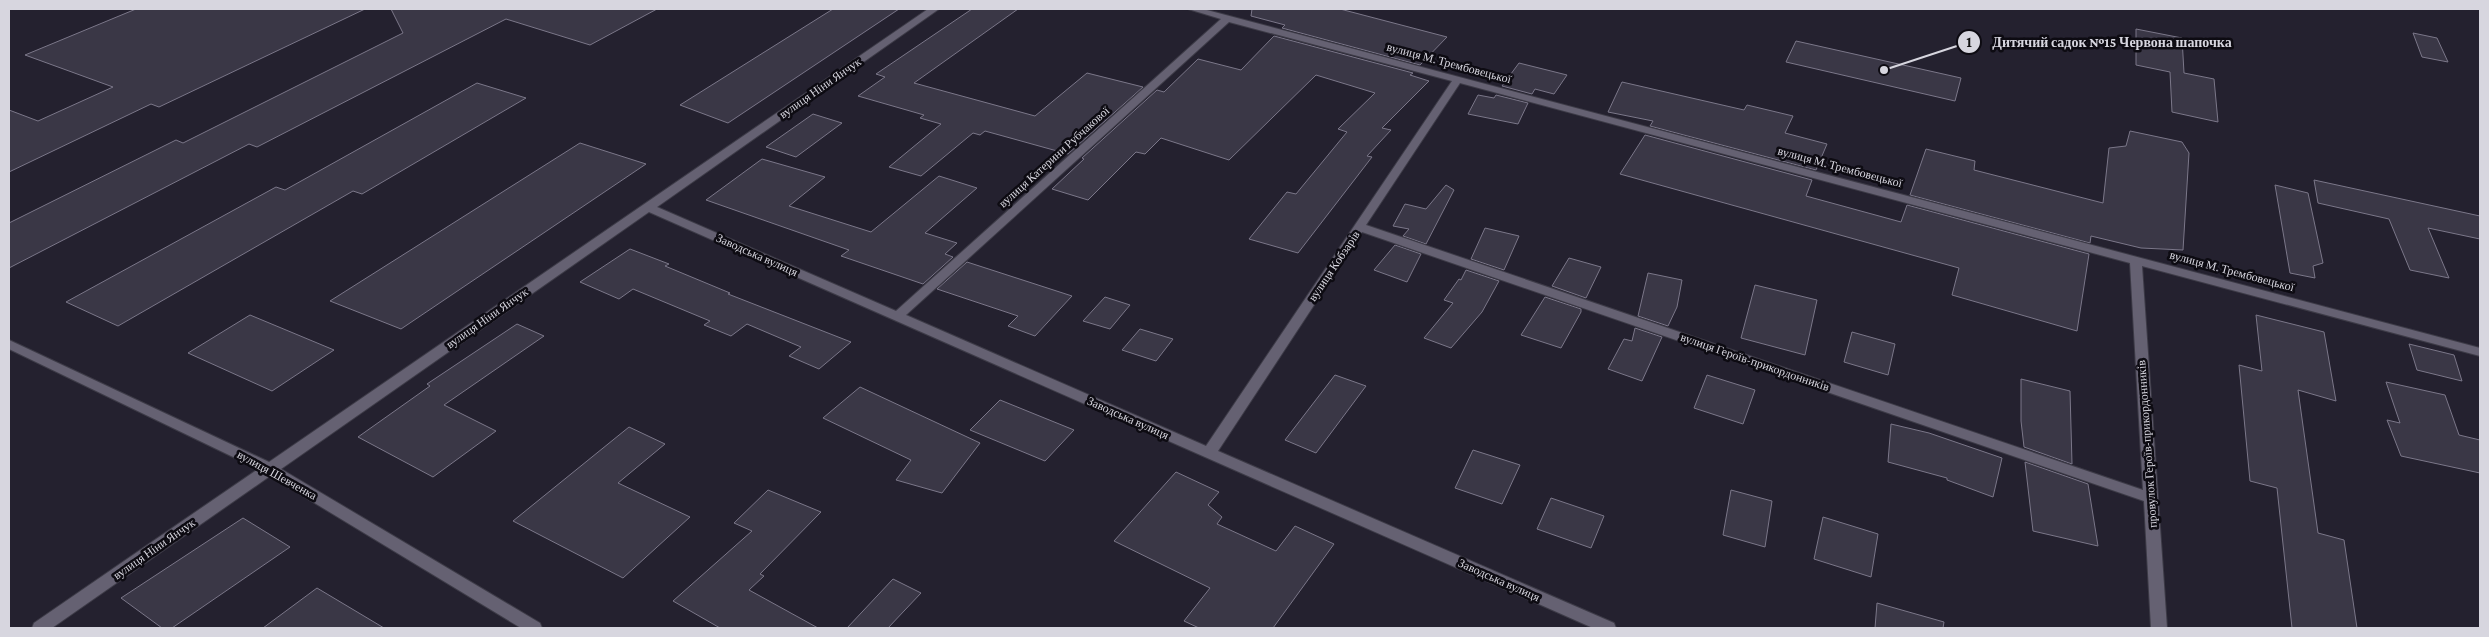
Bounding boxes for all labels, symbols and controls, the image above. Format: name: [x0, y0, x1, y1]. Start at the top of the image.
callout: Дитячий садок №15 Червона шапочка: [1957, 27, 2241, 56]
text: 1: [1966, 34, 1972, 50]
text: Дитячий садок №15 Червона шапочка: [1992, 34, 2232, 50]
street label: вулиця М. Трембовецької: [1385, 40, 1513, 87]
street label: вулиця Ніни Янчук: [776, 54, 864, 121]
street label: вулиця Катерини Рубчакової: [996, 103, 1113, 210]
street label: вулиця М. Трембовецької: [1776, 144, 1904, 191]
street label: вулиця Кобзарів: [1305, 228, 1363, 304]
street label: Заводська вулиця: [714, 231, 800, 279]
street label: вулиця М. Трембовецької: [2168, 248, 2296, 295]
street label: вулиця Ніни Янчук: [443, 284, 531, 351]
street label: вулиця Героїв-прикордонників: [1679, 330, 1831, 394]
street label: провулок Героїв-прикордонників: [2134, 359, 2160, 528]
street label: Заводська вулиця: [1085, 394, 1171, 442]
street label: вулиця Шевченка: [235, 447, 320, 503]
street label: вулиця Ніни Янчук: [110, 515, 198, 582]
street label: Заводська вулиця: [1456, 556, 1542, 604]

